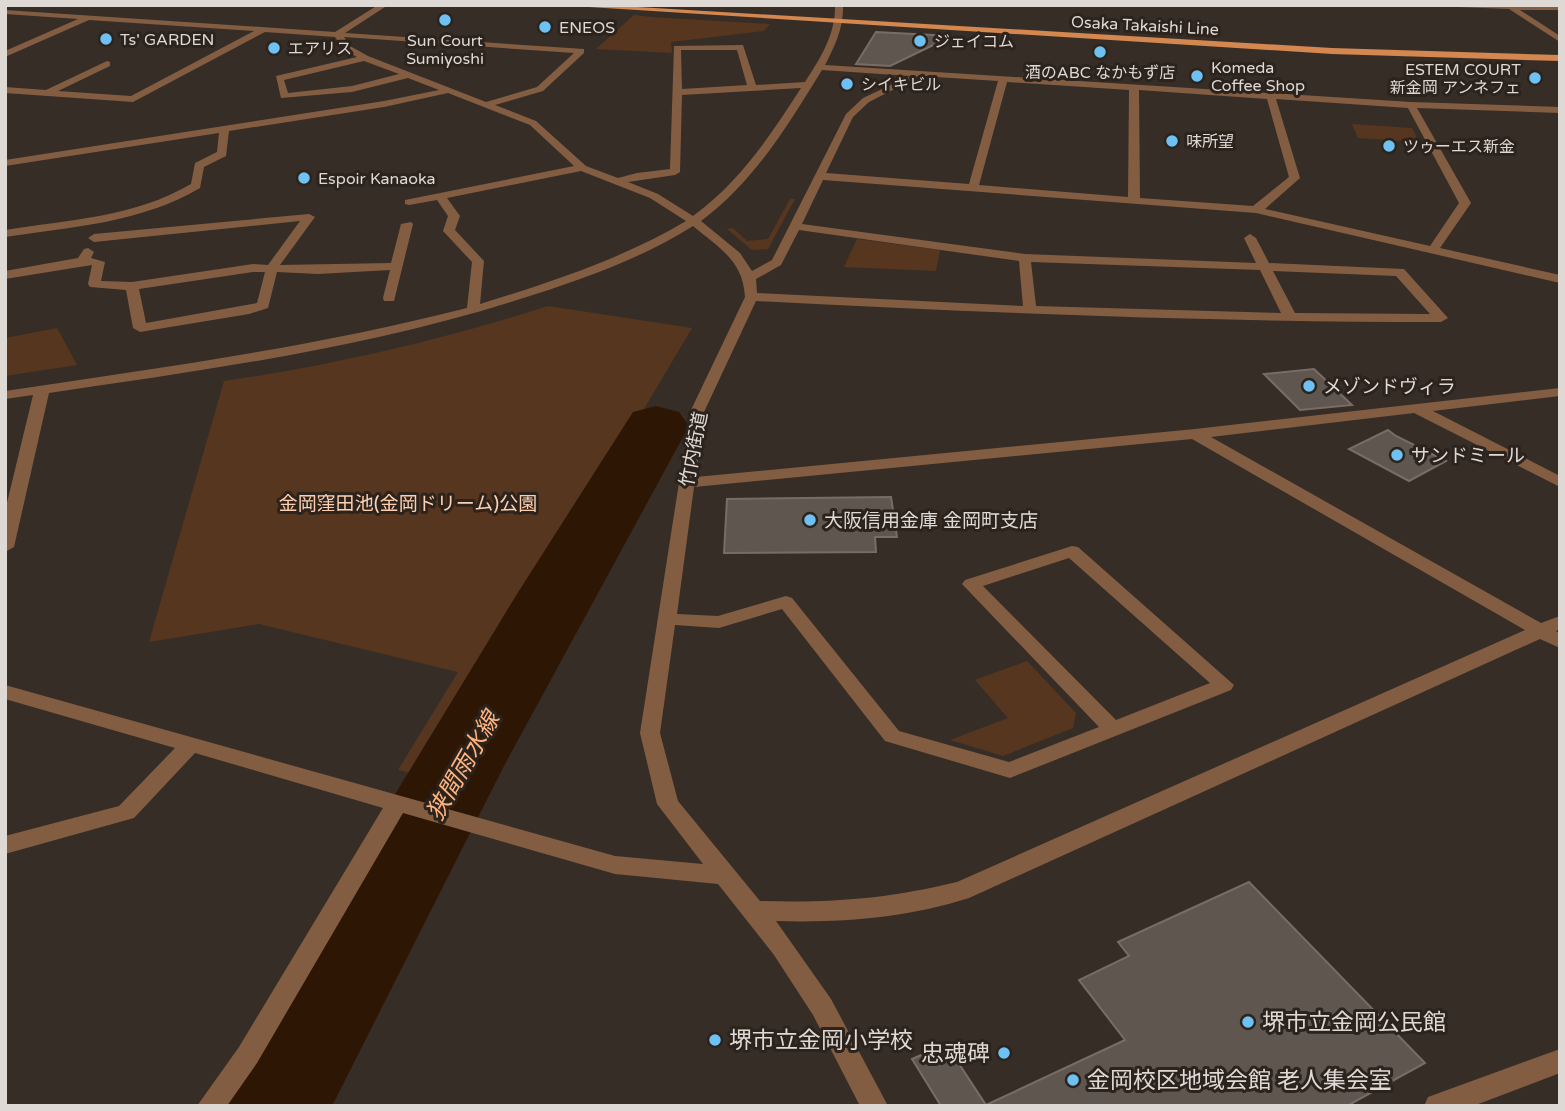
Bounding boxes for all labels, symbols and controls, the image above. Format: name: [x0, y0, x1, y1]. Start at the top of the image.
marker: Sun Court Sumiyoshi: [437, 12, 453, 28]
street label: Osaka Takaishi Line: [1071, 12, 1219, 40]
place label: ENEOS: [559, 18, 615, 38]
marker: ENEOS: [537, 19, 553, 35]
place label: Ts' GARDEN: [120, 30, 214, 50]
marker: Ts' GARDEN: [98, 31, 114, 47]
place label: Sun Court Sumiyoshi: [406, 31, 484, 69]
place label: ジェイコム: [934, 32, 1014, 52]
marker: ジェイコム: [912, 33, 928, 49]
place label: エアリス: [288, 39, 352, 59]
marker: エアリス: [266, 40, 282, 56]
marker: 酒のABC なかもず店: [1092, 44, 1108, 60]
place label: Komeda Coffee Shop: [1211, 58, 1305, 96]
place label: ESTEM COURT 新金岡 アンネフェ: [1390, 60, 1521, 98]
place label: 酒のABC なかもず店: [1025, 63, 1175, 83]
marker: Komeda Coffee Shop: [1189, 68, 1205, 84]
marker: ESTEM COURT 新金岡 アンネフェ: [1527, 70, 1543, 86]
place label: シイキビル: [861, 75, 941, 95]
marker: シイキビル: [839, 76, 855, 92]
place label: 味所望: [1186, 132, 1234, 152]
marker: 味所望: [1164, 133, 1180, 149]
place label: ツゥーエス新金: [1403, 137, 1515, 157]
marker: ツゥーエス新金: [1381, 138, 1397, 154]
place label: Espoir Kanaoka: [318, 169, 436, 189]
marker: Espoir Kanaoka: [296, 170, 312, 186]
place label: メゾンドヴィラ: [1323, 376, 1456, 398]
marker: メゾンドヴィラ: [1301, 378, 1317, 394]
street label: 竹内街道: [676, 410, 712, 489]
place label: サンドミール: [1411, 445, 1525, 467]
marker: サンドミール: [1389, 447, 1405, 463]
park label: 金岡窪田池(金岡ドリーム)公園: [279, 493, 537, 515]
place label: 大阪信用金庫 金岡町支店: [824, 510, 1038, 532]
marker: 大阪信用金庫 金岡町支店: [802, 512, 818, 528]
water label: 狭間雨水線: [421, 704, 507, 825]
place label: 堺市立金岡公民館: [1262, 1009, 1446, 1037]
marker: 堺市立金岡公民館: [1240, 1014, 1256, 1030]
place label: 堺市立金岡小学校: [729, 1027, 913, 1055]
marker: 堺市立金岡小学校: [707, 1032, 723, 1048]
place label: 忠魂碑: [921, 1040, 990, 1068]
marker: 忠魂碑: [996, 1045, 1012, 1061]
place label: 金岡校区地域会館 老人集会室: [1087, 1067, 1392, 1095]
marker: 金岡校区地域会館 老人集会室: [1065, 1072, 1081, 1088]

